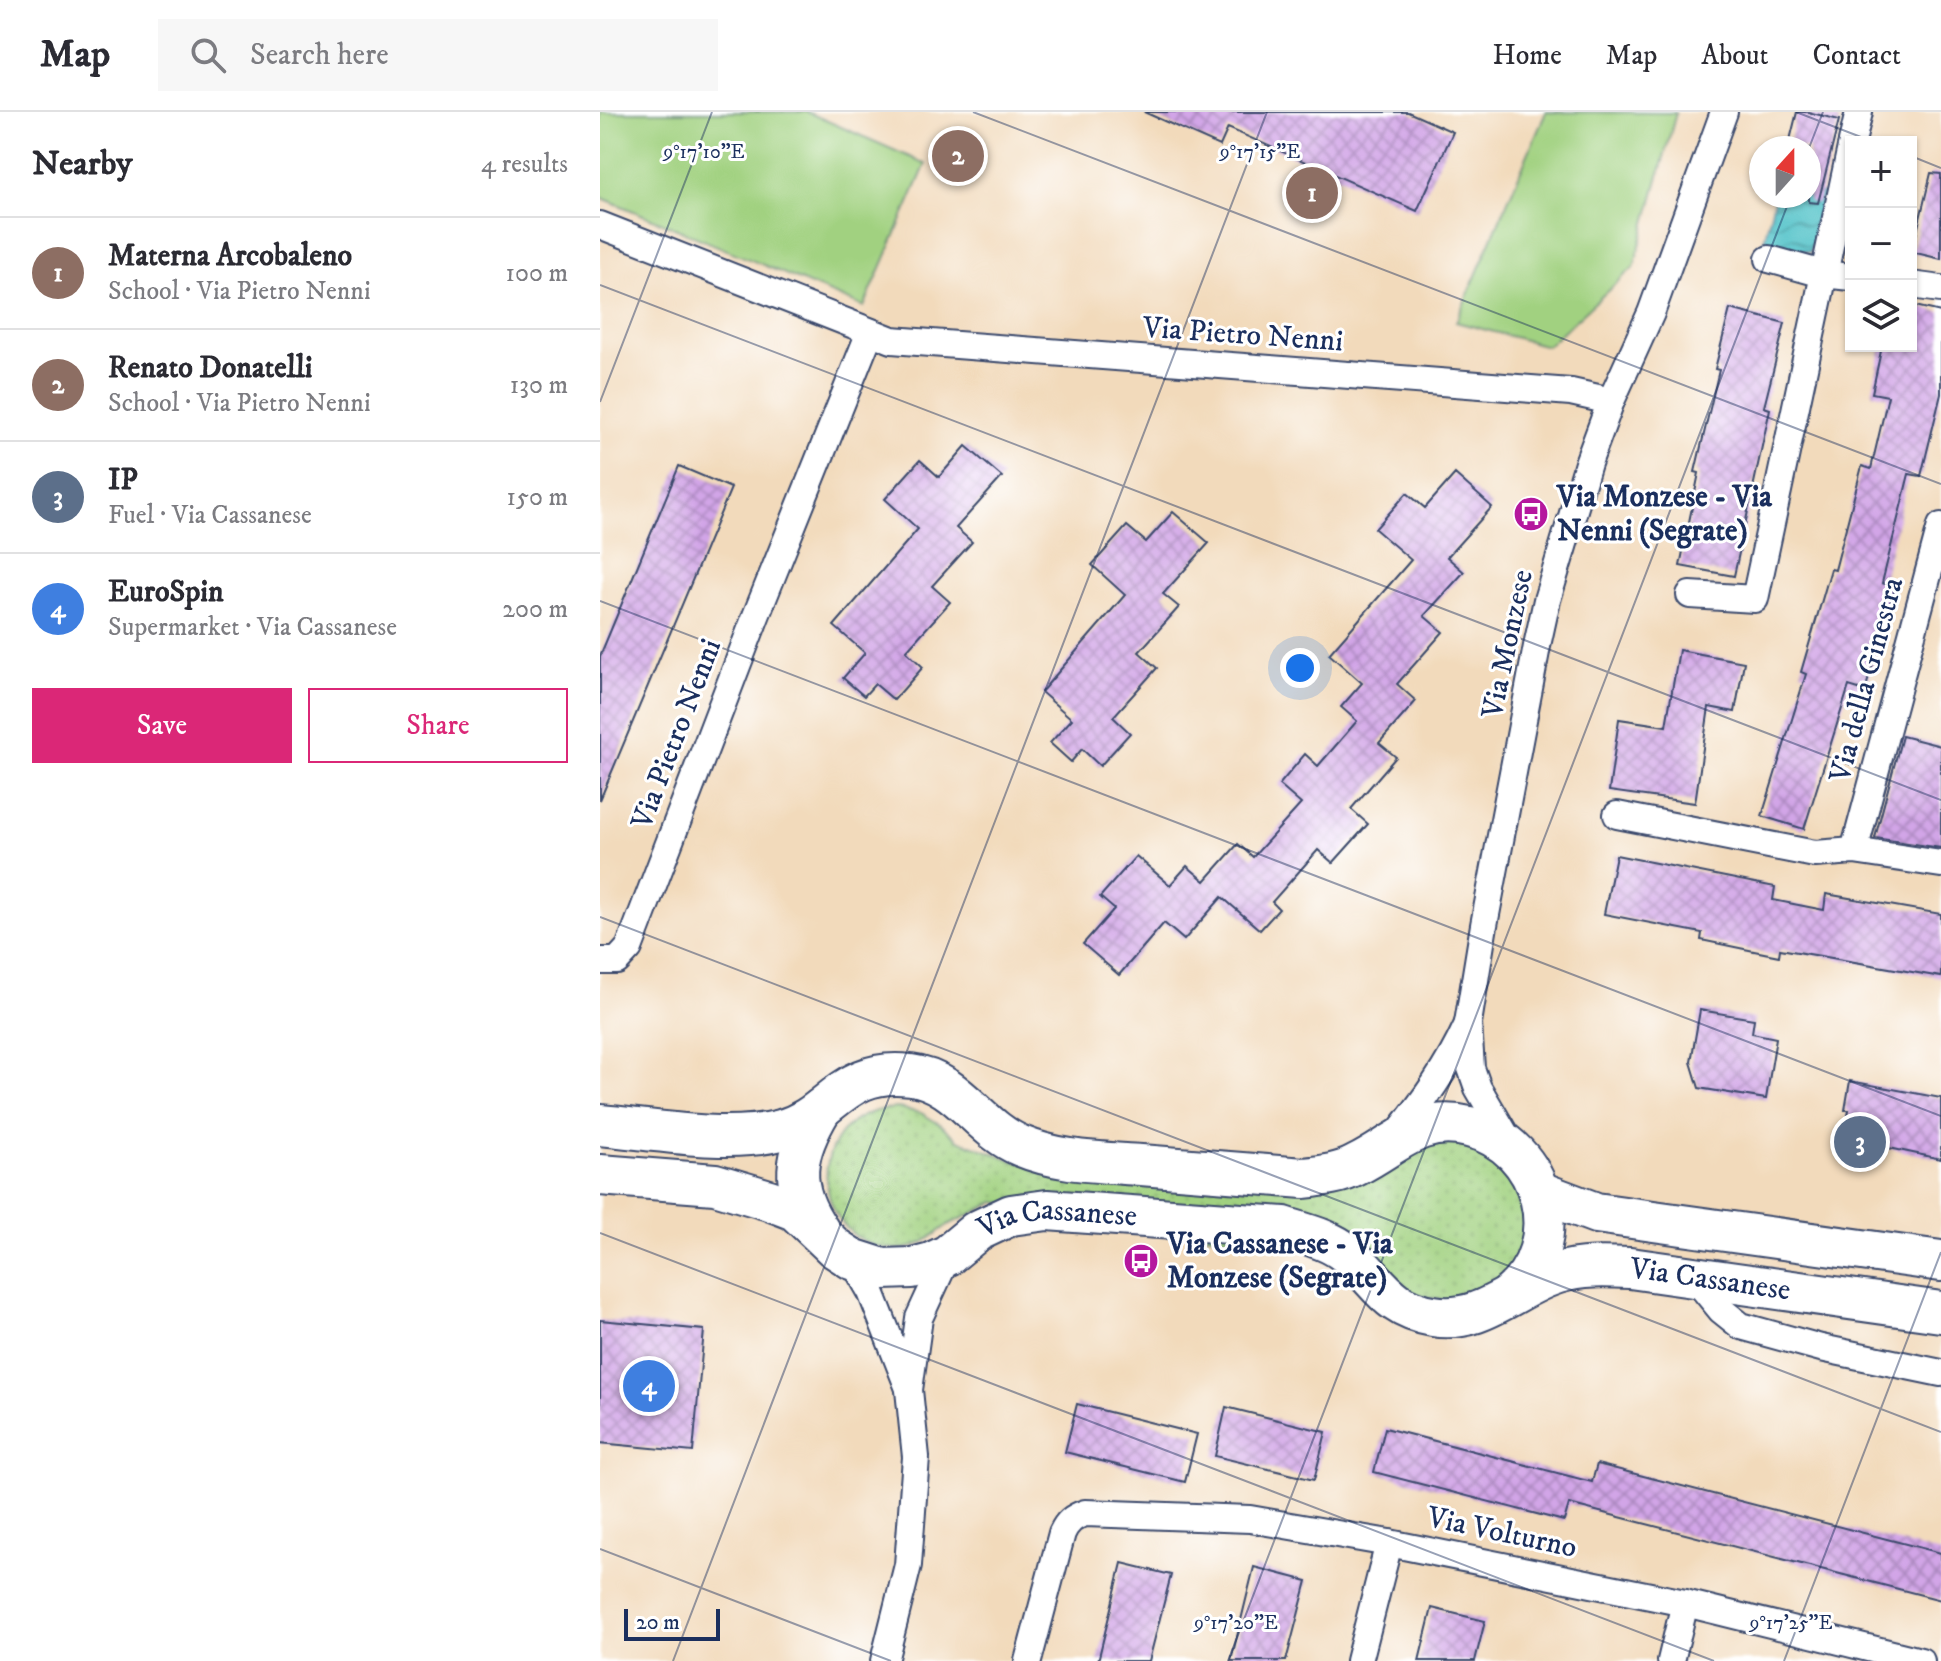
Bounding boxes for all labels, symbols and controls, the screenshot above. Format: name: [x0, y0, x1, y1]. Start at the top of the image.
search box: [158, 19, 718, 91]
text: Map: [40, 31, 110, 79]
icon: search: [186, 33, 230, 77]
text: Search here: [250, 37, 389, 74]
text: Home: [1493, 38, 1562, 73]
text: Map: [1606, 38, 1657, 73]
text: About: [1701, 38, 1768, 73]
text: Contact: [1812, 38, 1901, 73]
pin: 2: [932, 126, 984, 186]
north arrow: [1749, 136, 1821, 208]
map controls: [1845, 136, 1917, 352]
button: +: [1845, 136, 1917, 208]
text: 9°17'10"E: [662, 140, 745, 165]
text: 9°17'15"E: [1219, 140, 1300, 165]
text: Nearby: [32, 143, 133, 185]
text: 4 results: [481, 148, 568, 181]
pin: 1: [1286, 163, 1338, 223]
button: −: [1845, 208, 1917, 280]
text: Materna Arcobaleno: [108, 238, 352, 275]
text: 1: [53, 257, 63, 290]
text: 100 m: [505, 257, 568, 290]
text: School · Via Pietro Nenni: [108, 275, 371, 308]
button: layers: [1845, 280, 1917, 352]
street label: Via Pietro Nenni: [1141, 309, 1344, 360]
text: Renato Donatelli: [108, 350, 312, 387]
text: 2: [52, 369, 64, 402]
text: 130 m: [510, 369, 568, 402]
text: School · Via Pietro Nenni: [108, 387, 371, 420]
text: IP: [108, 462, 138, 499]
place label: Via Monzese - Via Nenni (Segrate): [1556, 479, 1773, 550]
text: 3: [53, 481, 63, 514]
text: 150 m: [507, 481, 568, 514]
bus stop icon: Via Monzese - Via Nenni (Segrate): [1512, 495, 1550, 533]
text: Fuel · Via Cassanese: [108, 499, 312, 532]
street label: Via Monzese: [1474, 566, 1542, 723]
street label: Via della Ginestra: [1822, 573, 1912, 787]
text: EuroSpin: [108, 574, 224, 611]
text: 4: [51, 593, 65, 626]
text: 200 m: [502, 593, 568, 626]
text: Supermarket · Via Cassanese: [108, 611, 397, 644]
street label: Via Pietro Nenni: [623, 634, 730, 835]
your location: [1280, 648, 1320, 688]
button: Save: [32, 688, 292, 763]
button: Share: [308, 688, 568, 763]
pin: 3: [1834, 1112, 1886, 1172]
street label: Via Cassanese: [971, 1191, 1138, 1247]
place label: Via Cassanese - Via Monzese (Segrate): [1166, 1226, 1394, 1297]
bus stop icon: Via Cassanese - Via Monzese (Segrate): [1122, 1242, 1160, 1280]
street label: Via Cassanese: [1627, 1250, 1793, 1309]
pin: 4: [623, 1356, 675, 1416]
street label: Via Volturno: [1423, 1499, 1580, 1567]
scale bar: [624, 1605, 720, 1641]
text: 20 m: [636, 1609, 680, 1636]
text: 9°17'20"E: [1193, 1611, 1278, 1636]
text: 9°17'25"E: [1748, 1611, 1833, 1636]

